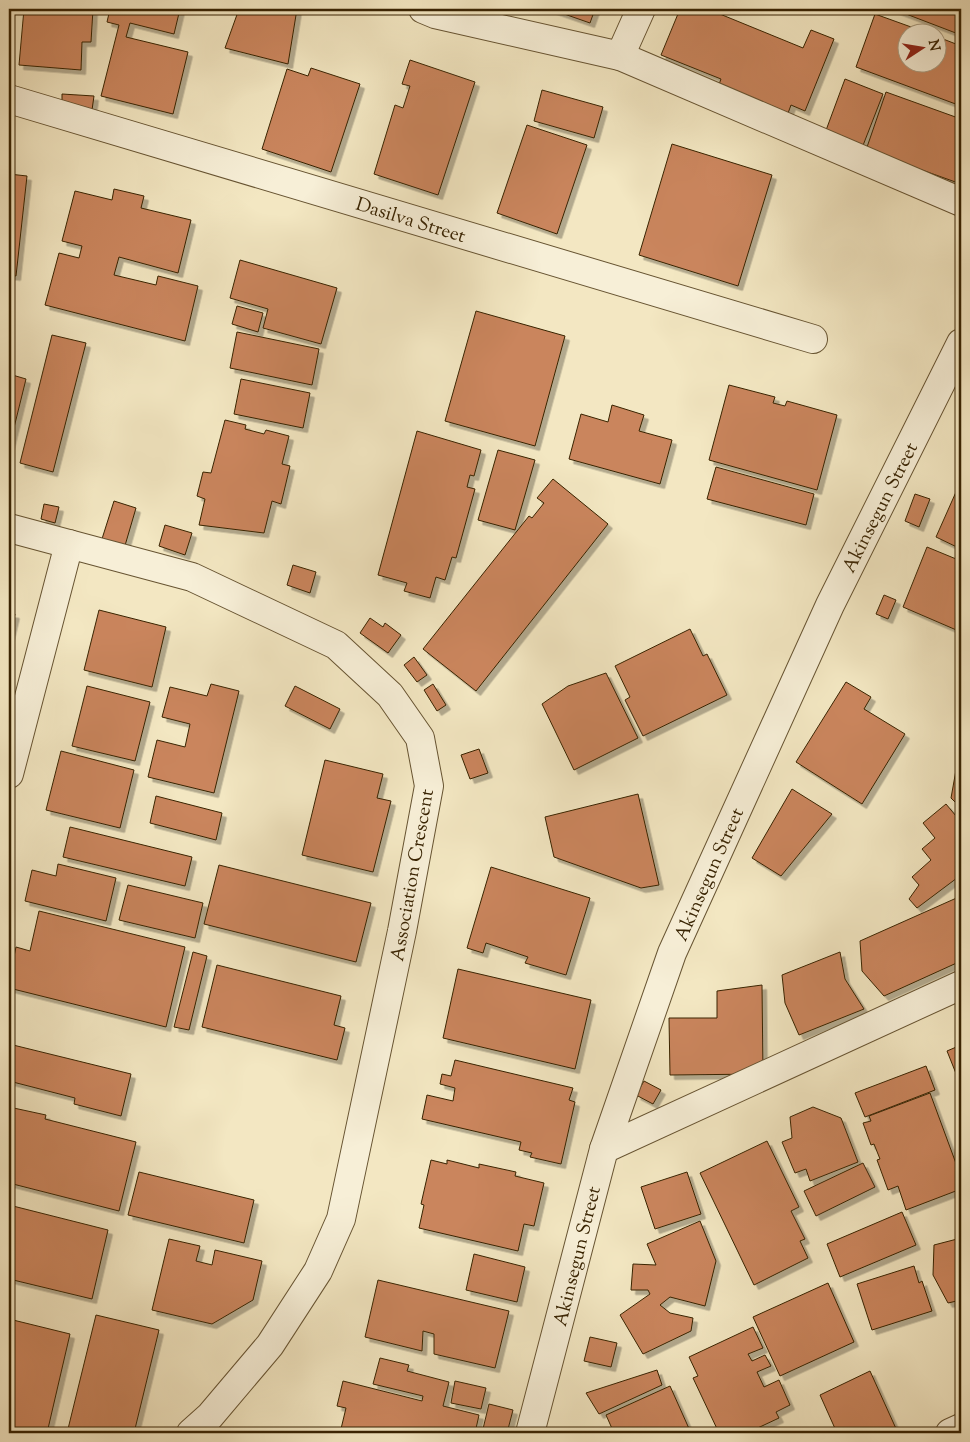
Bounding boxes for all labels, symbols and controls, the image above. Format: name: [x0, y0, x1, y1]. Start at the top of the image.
north arrow: [898, 22, 948, 72]
text: N: [922, 38, 944, 53]
street label: Dasilva Street: [352, 192, 469, 251]
street label: Akinsegun Street: [837, 438, 926, 578]
street label: Association Crescent: [385, 787, 442, 964]
street label: Akinsegun Street: [669, 804, 752, 946]
street label: Akinsegun Street: [548, 1183, 609, 1329]

